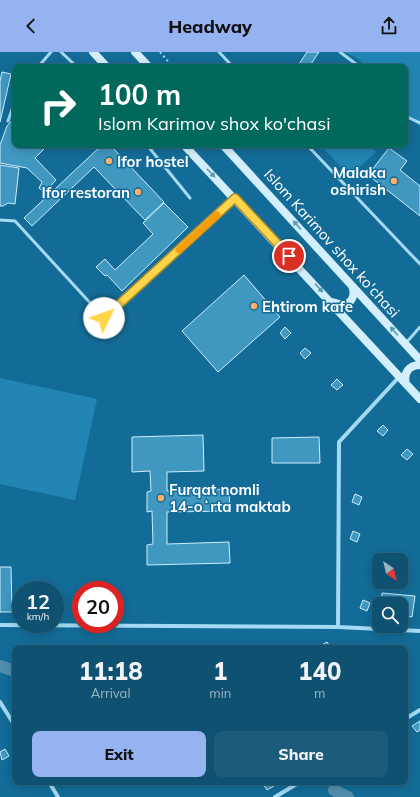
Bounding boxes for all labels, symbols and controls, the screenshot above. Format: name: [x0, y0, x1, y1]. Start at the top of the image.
icon: back: [20, 15, 42, 37]
text: Headway: [168, 15, 252, 38]
icon: share: [378, 15, 400, 37]
text: 100 m: [98, 77, 181, 112]
icon: right: [32, 80, 84, 132]
text: Islom Karimov shox ko'chasi: [98, 112, 331, 135]
place label: Ifor hostel: [117, 152, 189, 171]
marker: Ifor hostel: [104, 156, 114, 166]
place label: Malaka oshirish: [330, 163, 386, 199]
street label: Islom Karimov shox ko'chasi: [260, 165, 404, 321]
one-way arrow: [206, 168, 216, 178]
marker: Malaka oshirish: [389, 176, 399, 186]
place label: Ifor restoran: [41, 183, 130, 202]
marker: Ifor restoran: [133, 187, 143, 197]
one-way arrow: [293, 219, 302, 230]
pin: [272, 239, 306, 273]
icon: arrive: [278, 245, 300, 267]
one-way arrow: [314, 284, 323, 293]
position arrow: [83, 297, 125, 339]
place label: Ehtirom kafe: [262, 297, 353, 316]
marker: Ehtirom kafe: [249, 301, 259, 311]
one-way arrow: [390, 327, 399, 336]
place label: Furqat nomli 14-oʻrta maktab: [169, 480, 291, 516]
marker: Furqat nomli 14-oʻrta maktab: [156, 493, 166, 503]
north arrow: [372, 553, 408, 589]
map controls: [372, 553, 408, 633]
speed limit sign: 20: [72, 581, 124, 633]
text: 12: [26, 589, 50, 614]
button: search: [372, 597, 408, 633]
text: km/h: [27, 610, 49, 623]
text: 11:18: [79, 656, 143, 686]
text: 1: [213, 656, 228, 686]
text: 140: [298, 656, 341, 686]
text: Arrival: [91, 685, 131, 701]
text: min: [209, 685, 231, 701]
text: m: [314, 685, 325, 701]
button: Exit: [32, 731, 206, 777]
button: Share: [214, 731, 388, 777]

